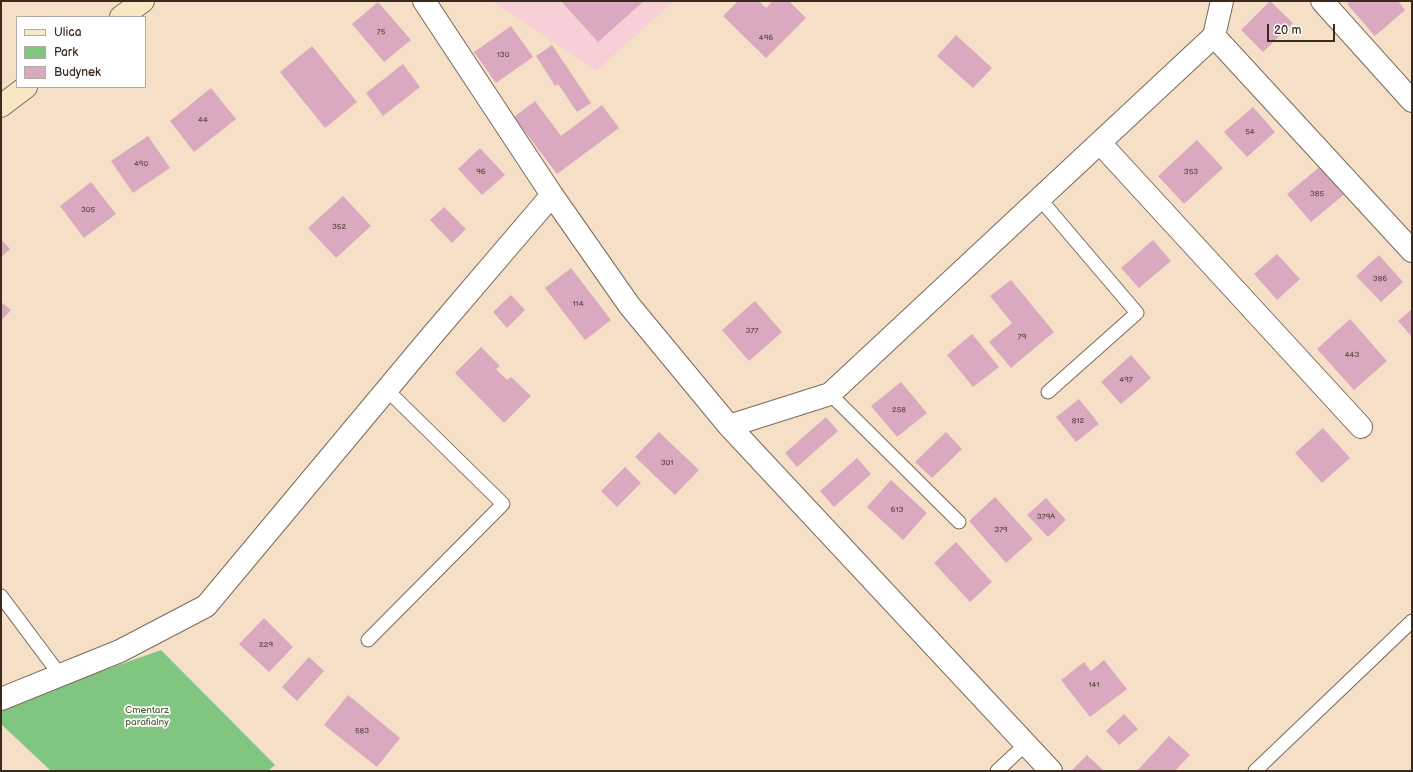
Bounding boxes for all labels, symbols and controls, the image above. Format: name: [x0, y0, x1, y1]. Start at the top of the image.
legend: [16, 16, 146, 88]
scale bar: [1269, 16, 1337, 42]
text: 20 m: [1274, 23, 1301, 38]
text: Ulica: [54, 25, 81, 40]
house number: 75: [377, 27, 385, 37]
house number: 496: [759, 33, 773, 43]
text: Park: [54, 45, 78, 60]
house number: 130: [497, 50, 509, 60]
text: Budynek: [54, 65, 101, 80]
house number: 44: [198, 115, 208, 125]
house number: 54: [1245, 127, 1255, 137]
house number: 490: [134, 159, 148, 169]
house number: 96: [476, 167, 486, 177]
house number: 353: [1184, 167, 1198, 177]
house number: 385: [1310, 189, 1324, 199]
house number: 305: [81, 205, 95, 215]
house number: 352: [332, 222, 346, 232]
house number: 386: [1373, 274, 1387, 284]
house number: 114: [572, 299, 584, 309]
house number: 377: [746, 326, 758, 336]
house number: 79: [1018, 332, 1026, 342]
house number: 443: [1345, 350, 1359, 360]
house number: 497: [1119, 375, 1133, 385]
house number: 258: [892, 405, 906, 415]
house number: 812: [1072, 416, 1084, 426]
house number: 301: [661, 458, 673, 468]
house number: 613: [891, 505, 903, 515]
house number: 379A: [1037, 512, 1055, 522]
house number: 379: [994, 525, 1008, 535]
house number: 229: [259, 640, 273, 650]
house number: 141: [1088, 680, 1100, 690]
park label: Cmentarz parafialny: [125, 704, 169, 728]
house number: 583: [355, 726, 369, 736]

